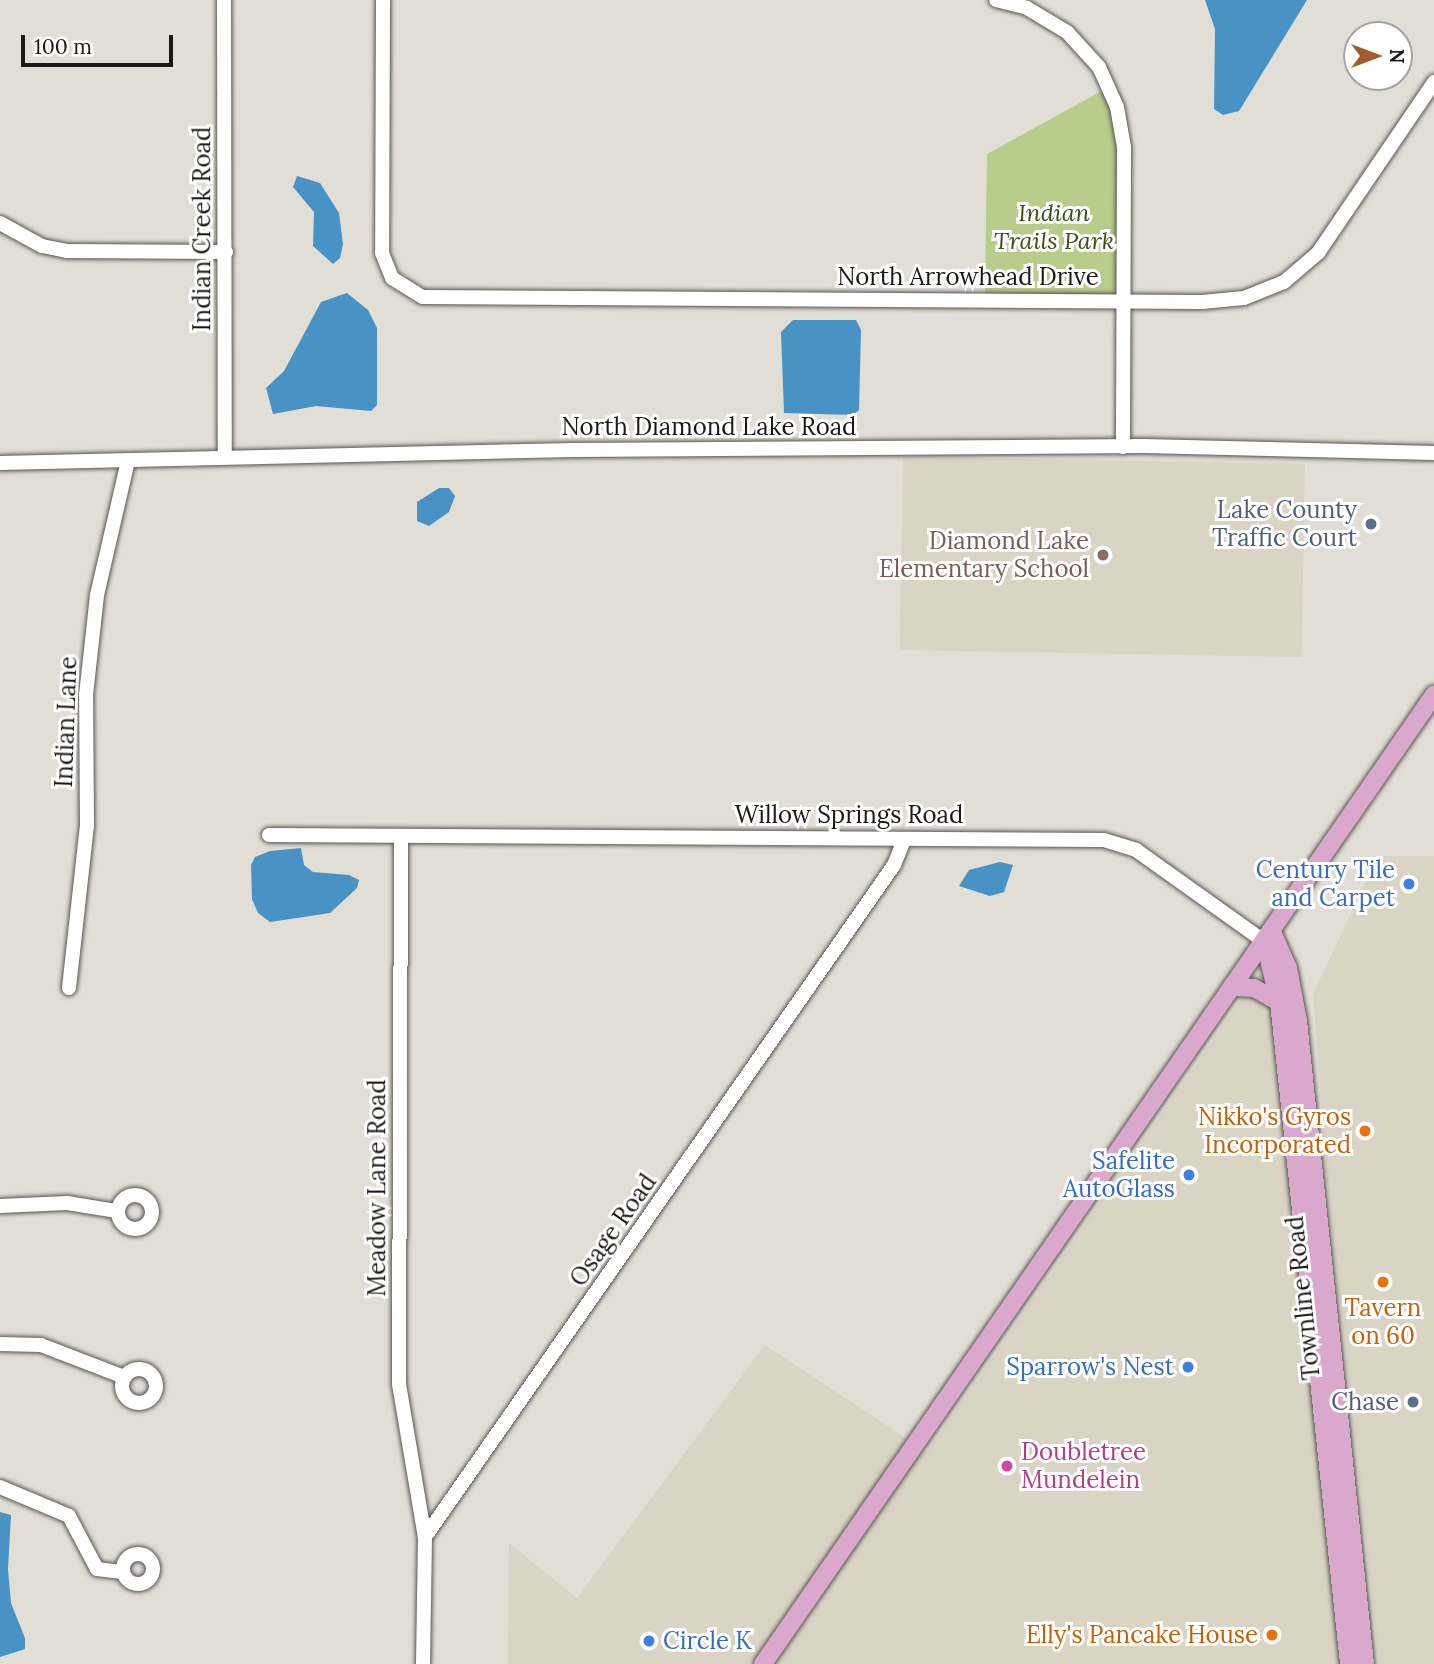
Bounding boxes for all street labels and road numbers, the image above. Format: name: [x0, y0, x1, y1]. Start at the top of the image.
street label: Indian Creek Road: [188, 127, 216, 331]
street label: North Arrowhead Drive: [837, 263, 1099, 291]
street label: North Diamond Lake Road: [562, 413, 856, 441]
street label: Indian Lane: [49, 656, 83, 788]
street label: Willow Springs Road: [735, 801, 963, 829]
street label: Meadow Lane Road: [363, 1079, 391, 1297]
street label: Osage Road: [564, 1168, 662, 1292]
street label: Townline Road: [1280, 1215, 1326, 1381]

